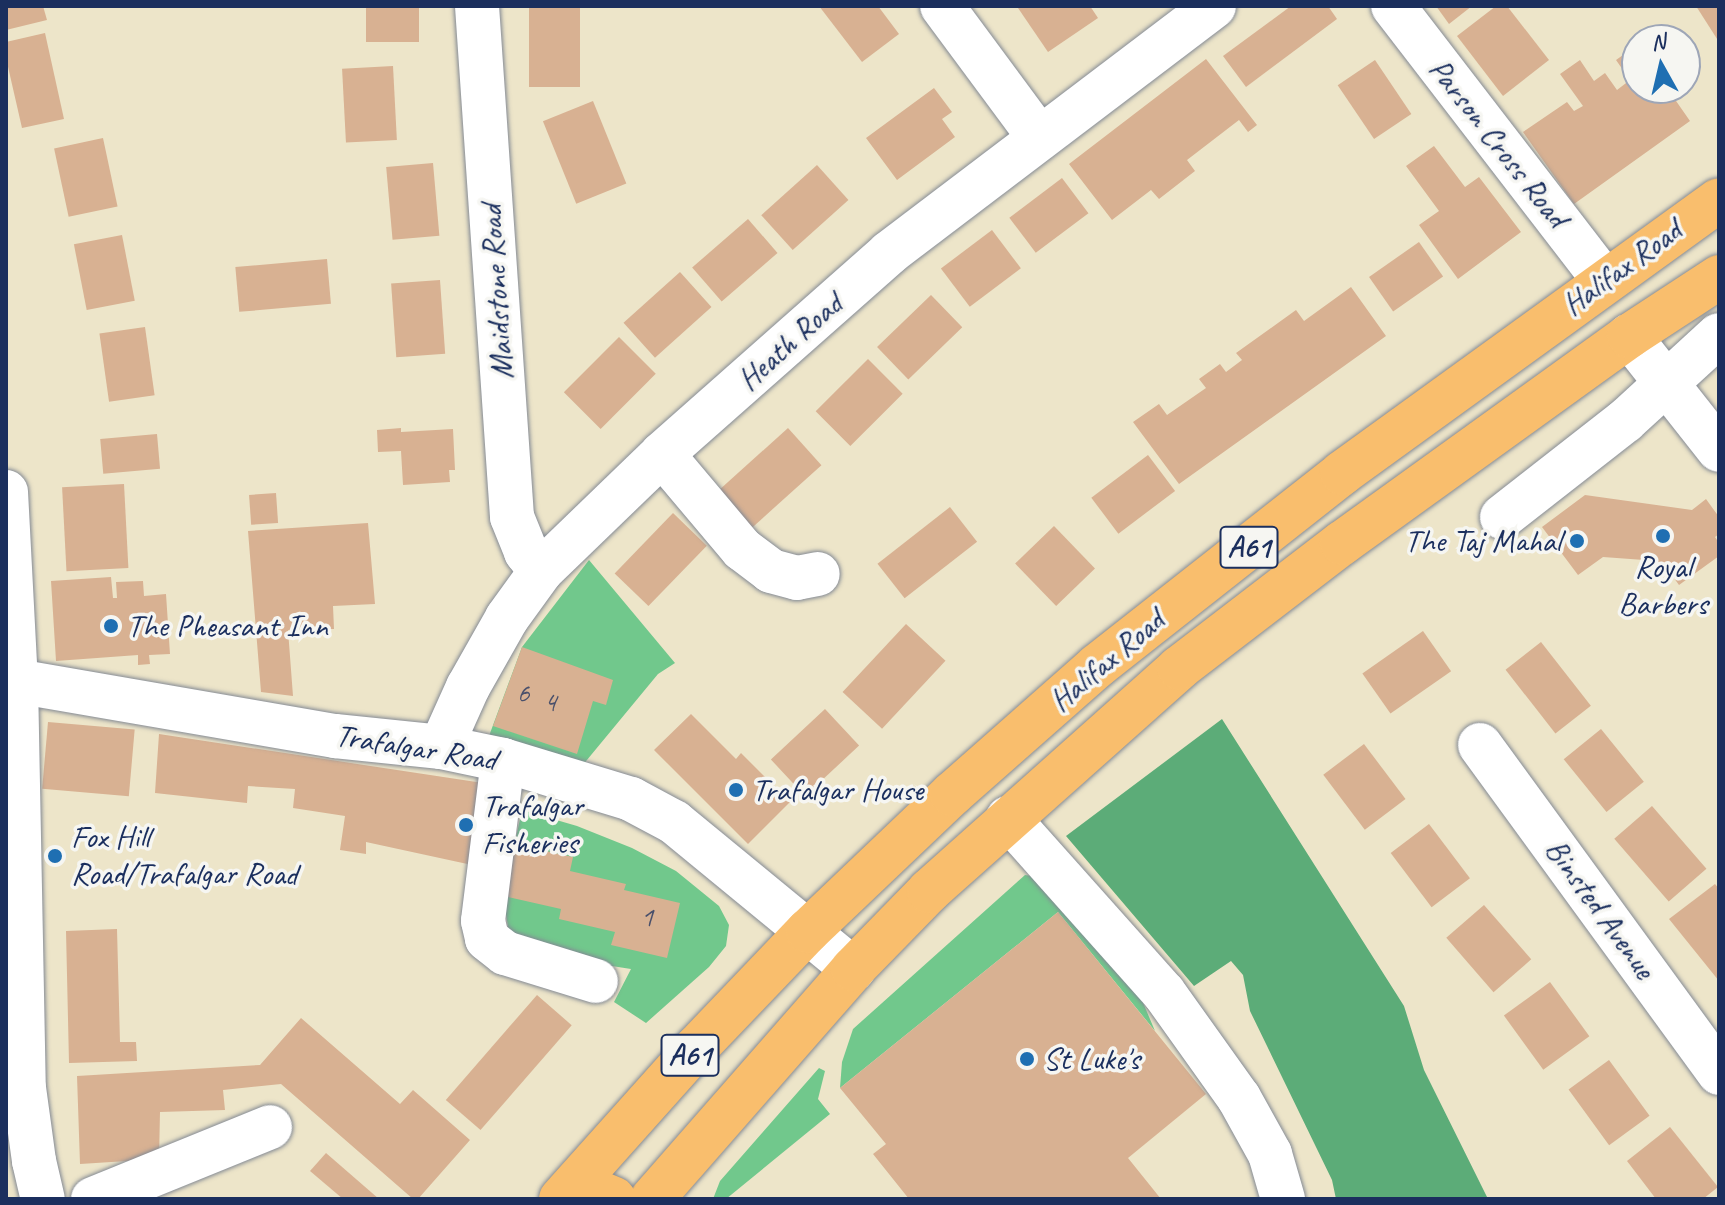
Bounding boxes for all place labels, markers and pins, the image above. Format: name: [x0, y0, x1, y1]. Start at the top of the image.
place label: The Taj Mahal: [1403, 522, 1561, 560]
marker: Royal Barbers: [1654, 527, 1672, 545]
marker: The Taj Mahal: [1568, 532, 1586, 550]
place label: Royal Barbers: [1619, 549, 1707, 624]
place label: The Pheasant Inn: [127, 607, 327, 645]
marker: The Pheasant Inn: [102, 617, 120, 635]
place label: Trafalgar House: [752, 771, 923, 809]
marker: Trafalgar House: [727, 781, 745, 799]
place label: Trafalgar Fisheries: [482, 788, 583, 863]
marker: Trafalgar Fisheries: [457, 816, 475, 834]
place label: Fox Hill Road/Trafalgar Road: [71, 819, 297, 894]
marker: Fox Hill Road/Trafalgar Road: [46, 847, 64, 865]
place label: St Luke's: [1043, 1040, 1139, 1078]
marker: St Luke's: [1018, 1050, 1036, 1068]

